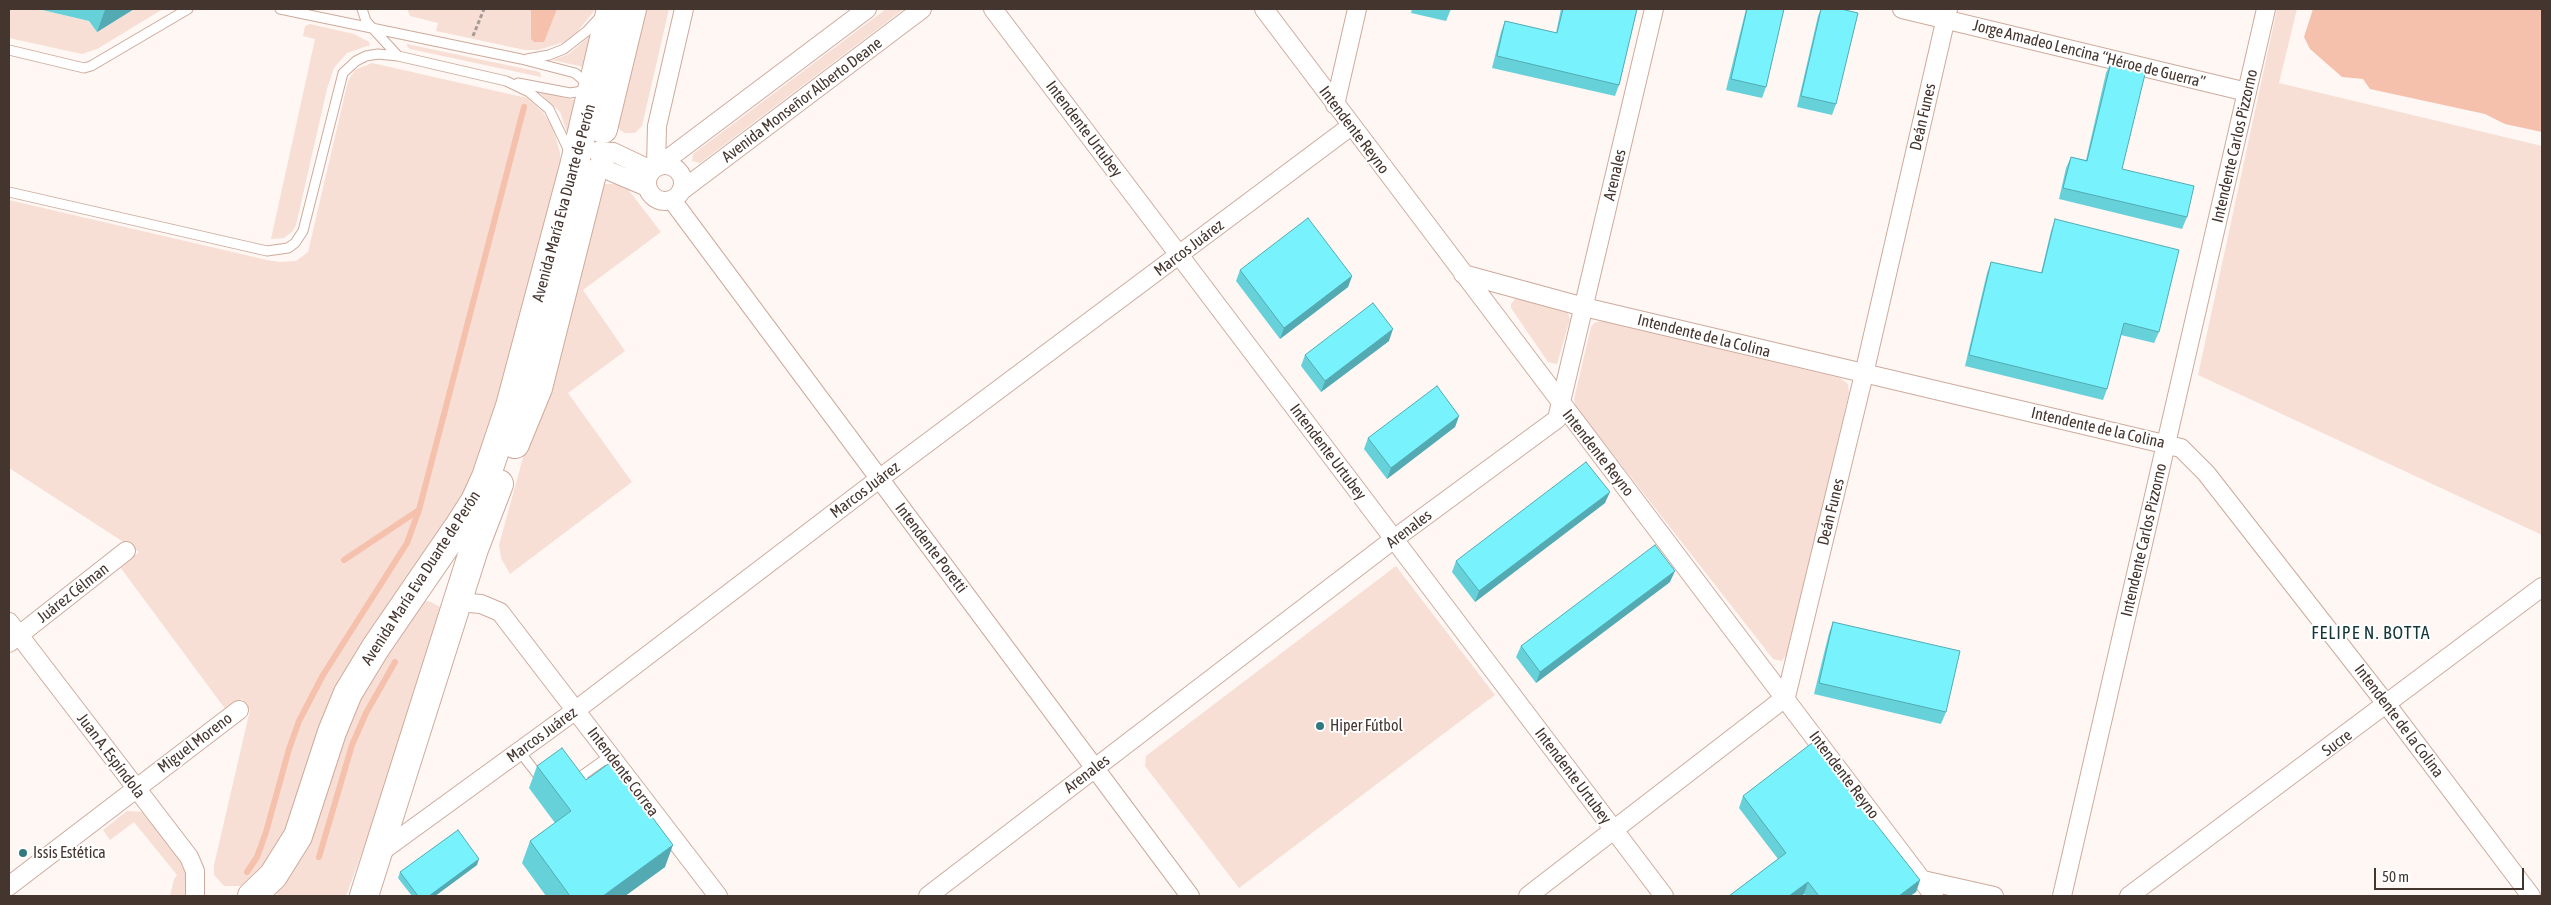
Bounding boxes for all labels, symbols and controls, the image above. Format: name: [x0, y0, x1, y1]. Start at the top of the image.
street label: Jorge Amadeo Lencina “Héroe de Guerra”: [1971, 16, 2207, 92]
street label: Avenida Monseñor Alberto Deane: [718, 33, 886, 167]
street label: Intendente Carlos Pizzorno: [2208, 67, 2262, 225]
street label: Intendente Urtubey: [1042, 77, 1126, 181]
street label: Intendente Reyno: [1315, 82, 1393, 178]
street label: Deán Funes: [1906, 82, 1940, 152]
street label: Avenida María Eva Duarte de Perón: [528, 102, 600, 304]
street label: Arenales: [1600, 147, 1630, 203]
street label: Marcos Juárez: [1150, 216, 1228, 280]
street label: Intendente de la Colina: [1635, 310, 1773, 362]
street label: Intendente Urtubey: [1286, 400, 1370, 504]
street label: Intendente de la Colina: [2029, 403, 2167, 453]
street label: Intendente Reyno: [1558, 406, 1638, 500]
street label: Marcos Juárez: [826, 458, 904, 522]
street label: Intendente Carlos Pizzorno: [2117, 461, 2171, 619]
street label: Deán Funes: [1813, 477, 1849, 547]
street label: Avenida María Eva Duarte de Perón: [357, 487, 485, 669]
street label: Intendente Poretti: [891, 499, 971, 597]
street label: Arenales: [1382, 506, 1436, 552]
street label: Juárez Célman: [33, 559, 113, 627]
district label: FELIPE N. BOTTA: [2309, 622, 2433, 644]
street label: Intendente de la Colina: [2350, 661, 2448, 781]
street label: Marcos Juárez: [503, 703, 581, 767]
street label: Miguel Moreno: [154, 709, 236, 777]
street label: Juan A. Espíndola: [73, 710, 149, 802]
place label: Hiper Fútbol: [1330, 716, 1403, 736]
marker: Hiper Fútbol: [1314, 720, 1326, 732]
street label: Intendente Correa: [583, 724, 663, 820]
street label: Intendente Urtubey: [1531, 724, 1615, 828]
street label: Sucre: [2318, 726, 2356, 760]
street label: Intendente Reyno: [1805, 727, 1883, 823]
street label: Arenales: [1060, 751, 1114, 797]
place label: Issis Estética: [33, 843, 106, 863]
marker: Issis Estética: [17, 847, 29, 859]
scale bar: [2376, 858, 2526, 890]
text: 50 m: [2382, 868, 2409, 885]

